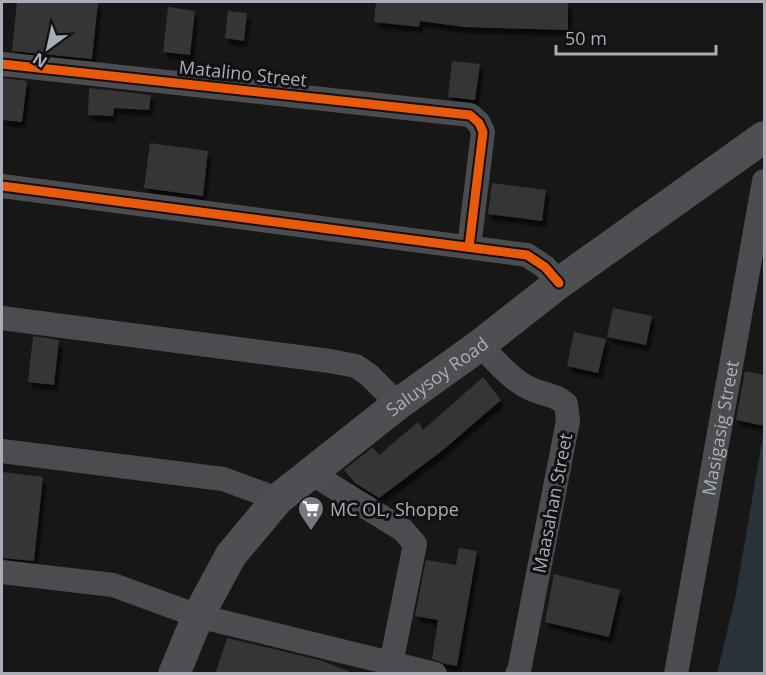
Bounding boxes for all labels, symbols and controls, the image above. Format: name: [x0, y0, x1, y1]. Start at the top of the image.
north arrow: [18, 18, 78, 78]
scale bar: [556, 18, 716, 56]
text: 50 m: [565, 26, 607, 50]
text: N: [28, 48, 51, 73]
street label: Matalino Street: [178, 54, 308, 92]
street label: Saluysoy Road: [381, 331, 493, 421]
street label: Masigasig Street: [696, 358, 744, 497]
street label: Maasahan Street: [527, 431, 577, 575]
supermarket icon: MC OL, Shoppe: [296, 494, 326, 532]
place label: MC OL, Shoppe: [330, 497, 459, 521]

